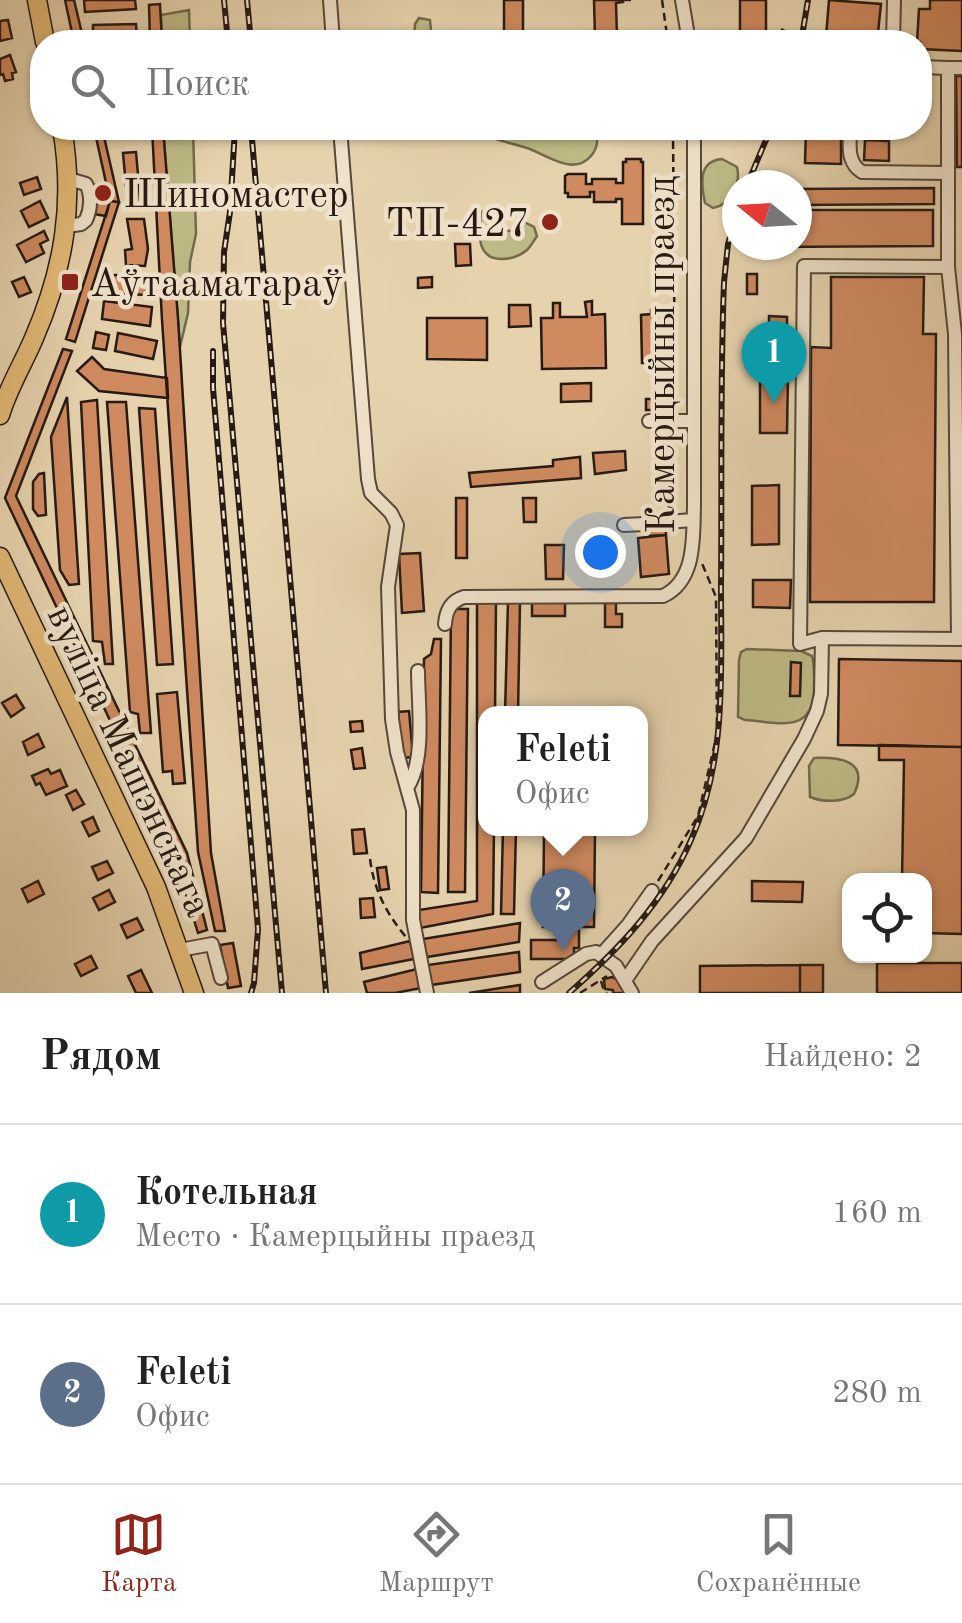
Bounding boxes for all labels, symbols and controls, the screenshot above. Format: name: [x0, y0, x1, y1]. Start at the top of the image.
search box: [30, 30, 932, 140]
icon: search: [65, 58, 120, 113]
text: Поиск: [145, 66, 250, 104]
north arrow: [722, 170, 812, 260]
street label: Камерцыйны праезд: [644, 176, 684, 534]
place label: Шиномастер: [123, 177, 349, 217]
marker: Шиномастер: [92, 182, 114, 204]
place label: ТП-427: [386, 206, 530, 246]
marker: ТП-427: [539, 211, 561, 233]
place label: Аўтааматараў: [90, 266, 343, 306]
marker: Аўтааматараў: [59, 271, 81, 293]
pin: 1: [742, 320, 806, 403]
your location: [575, 527, 626, 578]
street label: вуліца Машэнскага: [38, 600, 217, 924]
popup: [478, 706, 648, 836]
text: Feleti: [515, 732, 611, 770]
text: Офис: [515, 779, 590, 811]
pin: 2: [530, 868, 596, 951]
map controls: [842, 873, 932, 963]
button: locate: [842, 873, 932, 963]
text: Рядом: [40, 1037, 162, 1079]
text: Найдено: 2: [763, 1042, 922, 1074]
text: Котельная: [135, 1175, 318, 1213]
text: 1: [63, 1198, 82, 1230]
text: 160 m: [832, 1198, 922, 1230]
text: Место · Камерцыйны праезд: [135, 1222, 535, 1254]
text: Feleti: [135, 1355, 231, 1393]
text: 2: [63, 1378, 82, 1410]
text: 280 m: [832, 1378, 922, 1410]
text: Офис: [135, 1402, 210, 1434]
tab: Карта: [101, 1507, 177, 1602]
tab: Маршрут: [379, 1507, 494, 1602]
tab: Сохранённые: [696, 1507, 861, 1602]

